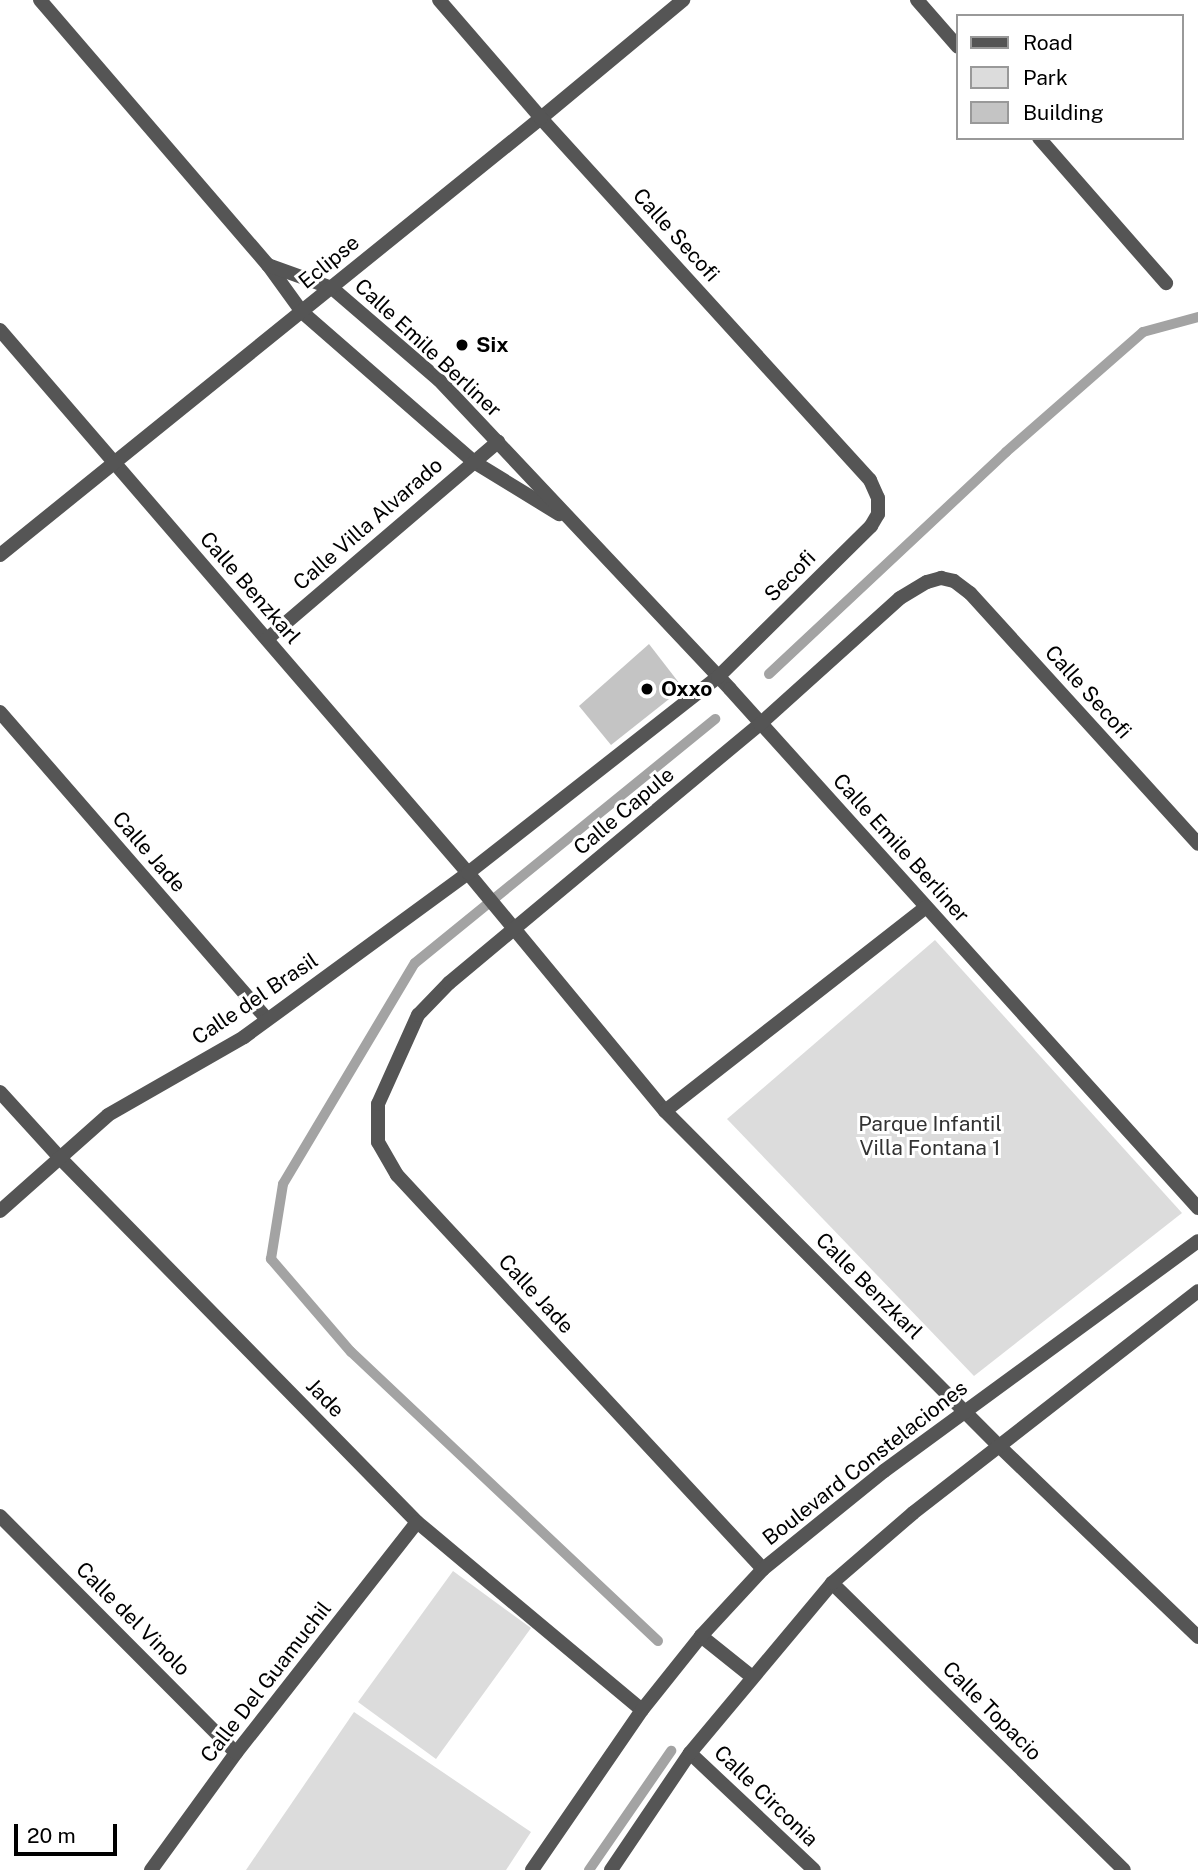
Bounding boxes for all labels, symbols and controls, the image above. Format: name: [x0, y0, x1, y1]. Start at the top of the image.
legend: [956, 14, 1184, 140]
text: Road: [1023, 30, 1073, 55]
text: Park: [1023, 65, 1068, 90]
text: Building: [1023, 100, 1104, 125]
street label: Calle Secofi: [627, 183, 725, 287]
street label: Eclipse: [294, 230, 364, 294]
street label: Calle Emile Berliner: [349, 273, 507, 423]
place label: Six: [476, 332, 508, 358]
marker: Six: [454, 337, 470, 353]
street label: Calle Villa Alvarado: [288, 452, 448, 596]
street label: Calle Benzkarl: [194, 527, 306, 649]
street label: Secofi: [759, 545, 821, 607]
street label: Calle Secofi: [1039, 640, 1137, 744]
place label: Oxxo: [661, 676, 712, 702]
marker: Oxxo: [639, 681, 655, 697]
street label: Calle Capule: [569, 762, 679, 860]
street label: Calle Emile Berliner: [827, 768, 975, 928]
street label: Calle Jade: [107, 806, 191, 898]
street label: Calle del Brasil: [187, 948, 323, 1050]
park label: Parque Infantil Villa Fontana 1: [858, 1111, 1002, 1161]
street label: Calle Benzkarl: [810, 1227, 928, 1345]
street label: Calle Jade: [493, 1249, 579, 1339]
street label: Jade: [301, 1373, 349, 1423]
street label: Boulevard Constelaciones: [758, 1375, 972, 1551]
street label: Calle del Vinolo: [70, 1556, 196, 1682]
street label: Calle Del Guamuchil: [195, 1596, 337, 1768]
street label: Calle Topacio: [937, 1656, 1047, 1766]
street label: Calle Circonia: [709, 1740, 823, 1852]
scale bar: [18, 1811, 121, 1855]
text: 20 m: [27, 1823, 76, 1848]

